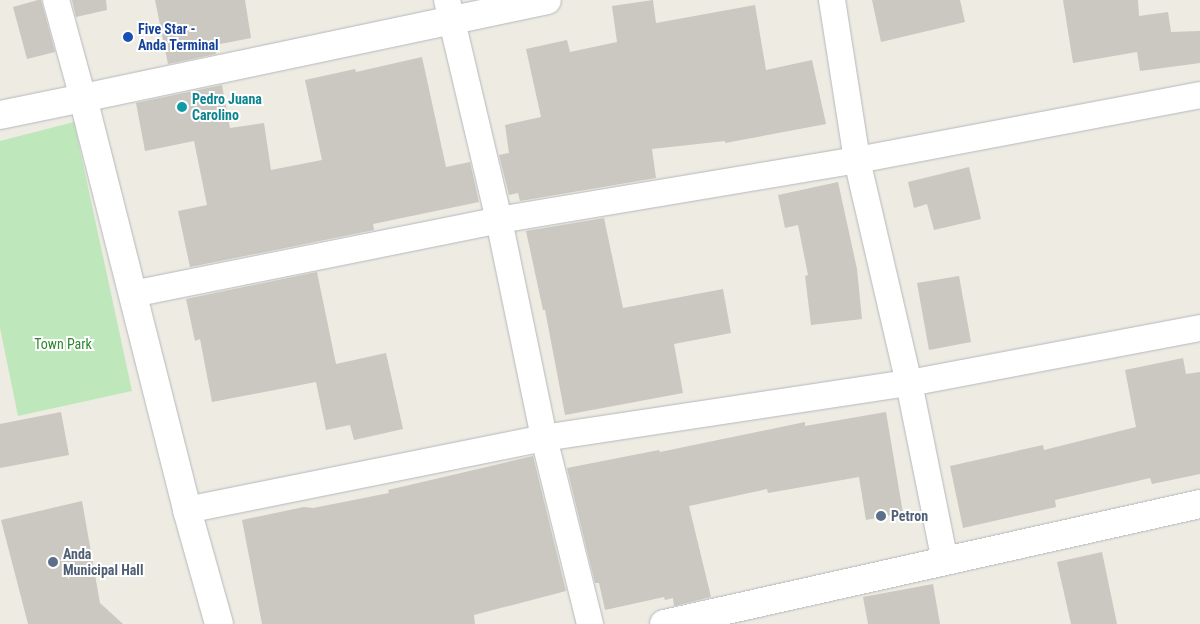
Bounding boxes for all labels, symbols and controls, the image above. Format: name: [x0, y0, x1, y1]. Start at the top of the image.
place label: Five Star - Anda Terminal: [138, 21, 219, 54]
marker: Five Star - Anda Terminal: [122, 31, 134, 43]
place label: Pedro Juana Carolino: [192, 91, 262, 124]
marker: Pedro Juana Carolino: [176, 101, 188, 113]
park label: Town Park: [34, 336, 92, 352]
place label: Petron: [891, 508, 928, 524]
marker: Petron: [875, 510, 887, 522]
place label: Anda Municipal Hall: [63, 546, 143, 578]
marker: Anda Municipal Hall: [47, 556, 59, 568]

